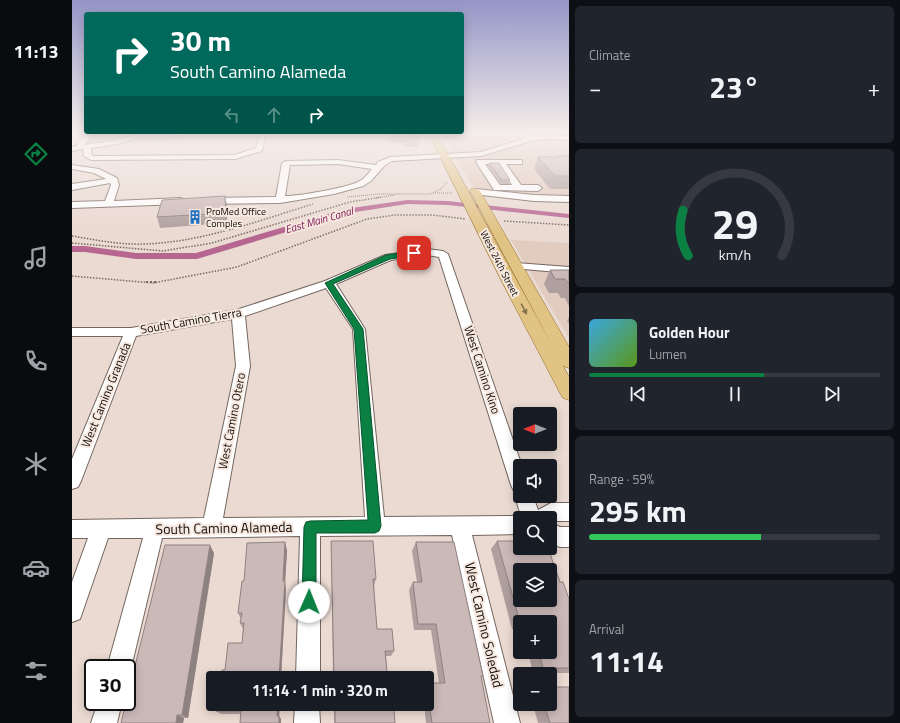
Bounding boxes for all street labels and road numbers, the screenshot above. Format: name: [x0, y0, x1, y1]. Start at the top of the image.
street label: West 24th Street: [476, 228, 523, 299]
street label: South Camino Tierra: [139, 302, 243, 339]
street label: West Camino Kino: [459, 323, 506, 416]
street label: West Camino Granada: [76, 339, 135, 450]
street label: West Camino Otero: [213, 371, 250, 471]
street label: South Camino Alameda: [155, 516, 293, 539]
street label: West Camino Soledad: [460, 560, 509, 690]

